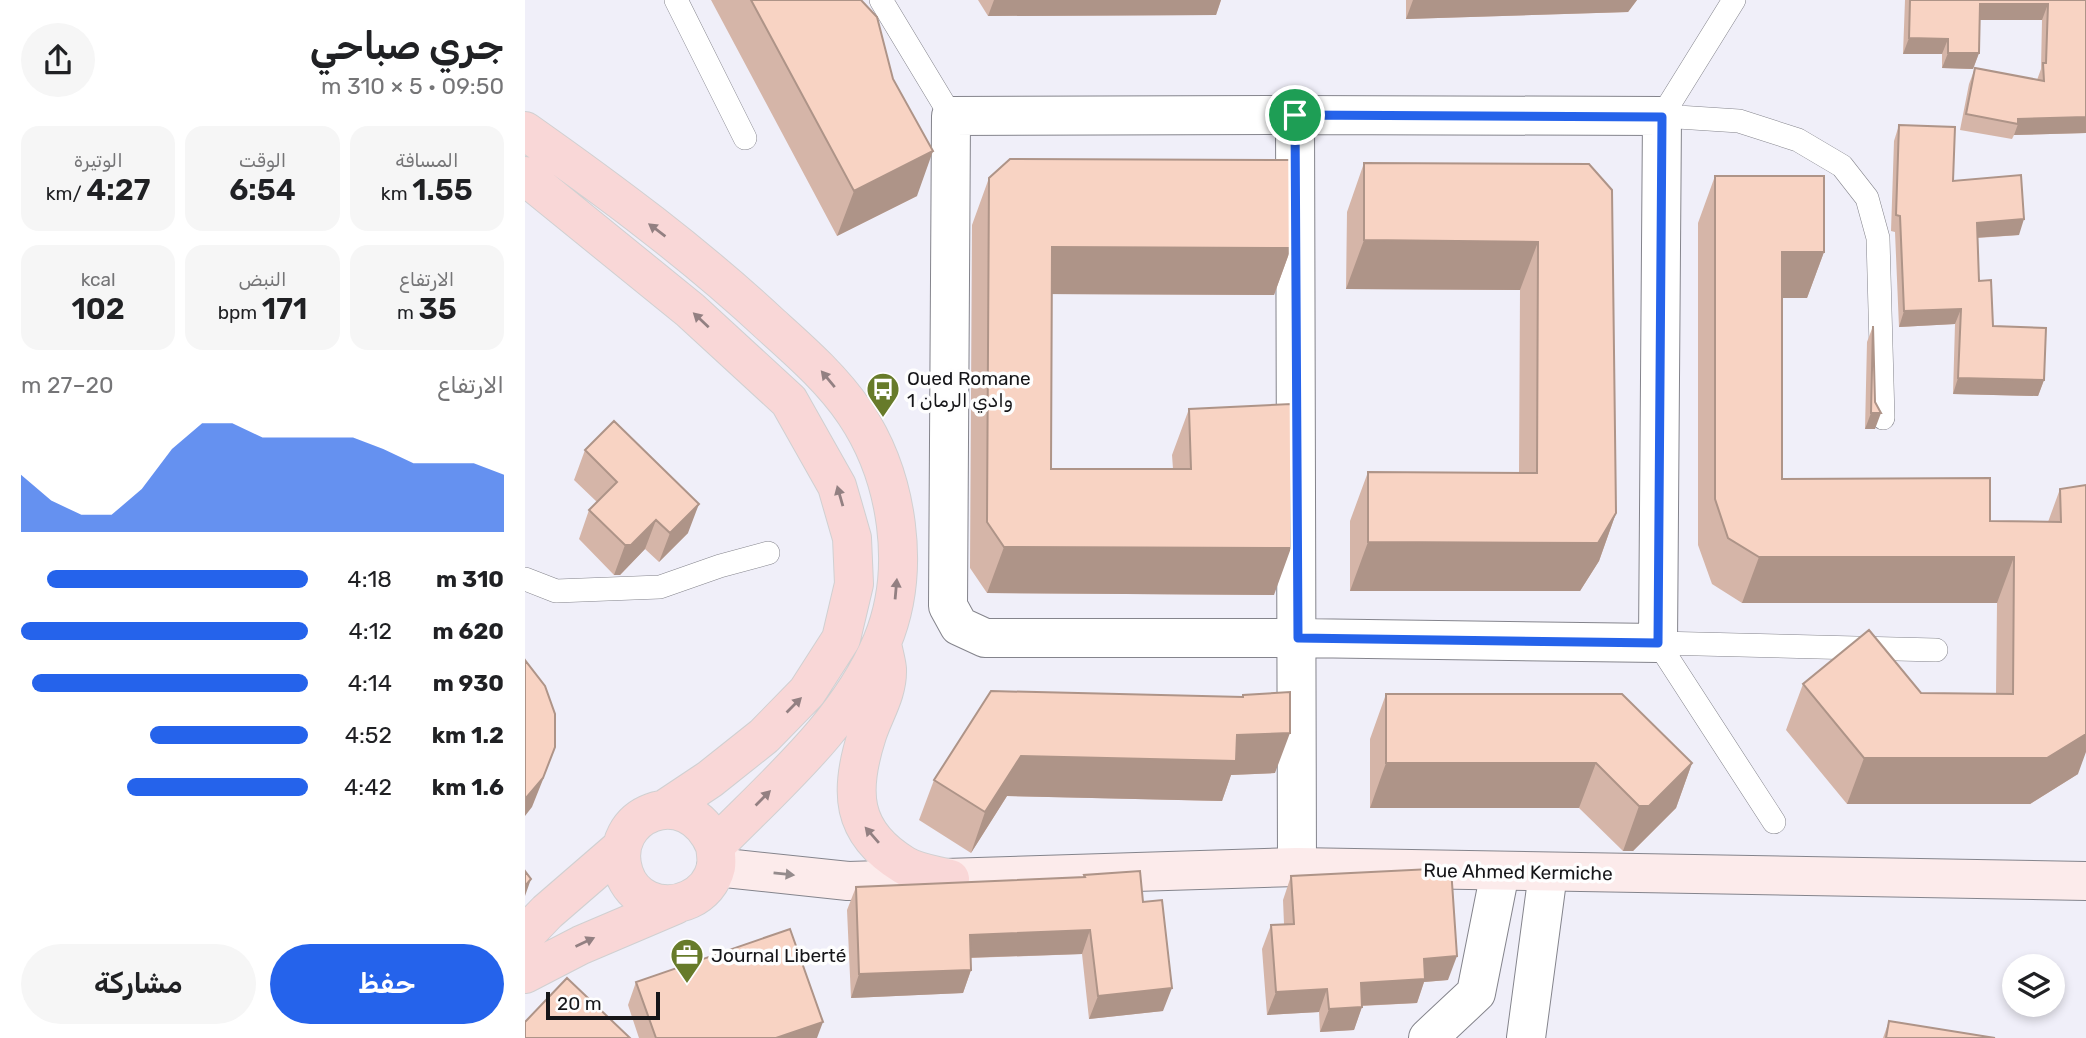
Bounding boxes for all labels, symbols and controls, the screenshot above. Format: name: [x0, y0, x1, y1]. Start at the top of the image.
button: share: [21, 23, 95, 97]
text: جري صباحي: [310, 23, 504, 69]
text: 09:50 · 5 × 310 m: [321, 72, 504, 100]
pin: [1265, 85, 1325, 145]
icon: arrive: [1276, 96, 1314, 134]
text: الوتيرة: [74, 149, 123, 172]
text: الوقت: [239, 149, 286, 172]
text: المسافة: [395, 149, 458, 172]
text: 4:27: [86, 172, 151, 208]
text: 6:54: [229, 172, 296, 208]
text: 1.55: [412, 172, 473, 208]
text: /km: [46, 182, 86, 205]
text: km: [381, 182, 412, 205]
one-way arrow: [648, 223, 666, 237]
text: kcal: [81, 268, 116, 291]
text: النبض: [239, 268, 286, 291]
text: الارتفاع: [399, 268, 454, 291]
text: 102: [71, 291, 125, 327]
text: 171: [262, 291, 307, 327]
text: 35: [418, 291, 457, 327]
text: bpm: [218, 301, 262, 324]
text: m: [397, 301, 418, 324]
one-way arrow: [693, 313, 710, 329]
place label: Oued Romane 1 وادي الرمان: [907, 367, 1031, 414]
one-way arrow: [820, 370, 836, 388]
bus stop icon: Oued Romane 1 وادي الرمان: [864, 370, 902, 419]
text: 20–27 m: [21, 371, 114, 399]
text: الارتفاع: [438, 371, 504, 399]
one-way arrow: [834, 485, 844, 506]
text: 4:18: [347, 565, 392, 593]
text: 310 m: [436, 565, 504, 593]
one-way arrow: [891, 578, 902, 600]
text: 4:12: [348, 617, 392, 645]
text: 620 m: [432, 617, 504, 645]
text: 4:14: [348, 669, 392, 697]
text: 930 m: [433, 669, 504, 697]
one-way arrow: [785, 698, 802, 714]
text: 4:52: [345, 721, 392, 749]
text: 1.2 km: [432, 721, 504, 749]
text: 4:42: [344, 773, 392, 801]
text: 1.6 km: [432, 773, 504, 801]
one-way arrow: [755, 789, 772, 806]
one-way arrow: [864, 826, 879, 844]
street label: Rue Ahmed Kermiche: [1423, 859, 1613, 885]
one-way arrow: [773, 869, 795, 880]
office icon: Journal Liberté: [668, 936, 706, 985]
one-way arrow: [575, 937, 596, 948]
button: مشاركة: [21, 944, 256, 1024]
button: حفظ: [270, 944, 504, 1024]
place label: Journal Liberté: [711, 944, 846, 967]
map controls: [2002, 954, 2065, 1017]
button: layers: [2002, 954, 2065, 1017]
scale bar: [546, 989, 660, 1021]
text: 20 m: [557, 992, 602, 1015]

